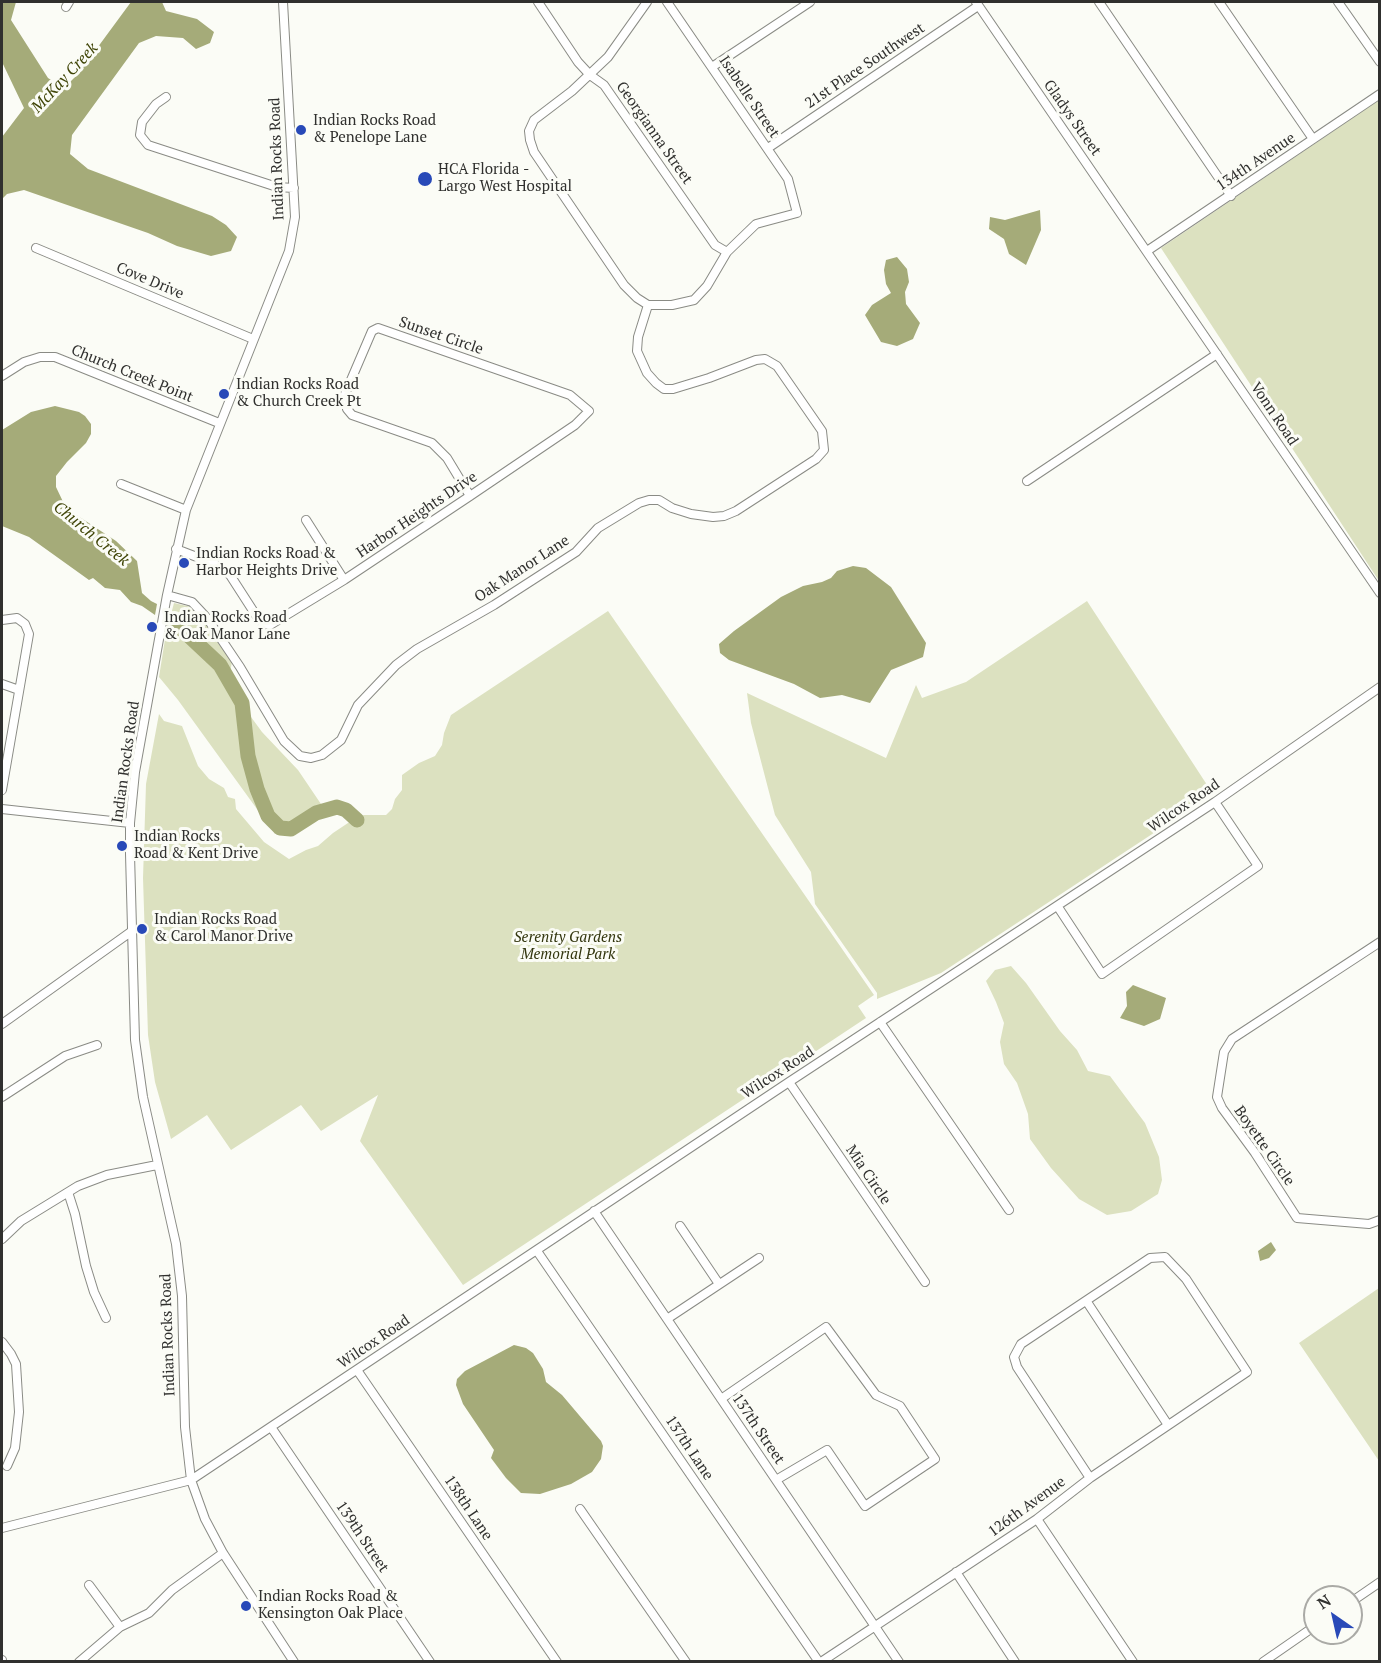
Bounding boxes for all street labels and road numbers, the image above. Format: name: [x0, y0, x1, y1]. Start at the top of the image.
street label: 21st Place Southwest: [802, 19, 928, 113]
street label: Isabelle Street: [715, 52, 783, 142]
street label: Gladys Street: [1039, 77, 1105, 159]
street label: Georgianna Street: [612, 78, 696, 188]
street label: Indian Rocks Road: [266, 97, 288, 221]
street label: 134th Avenue: [1213, 129, 1299, 195]
street label: Cove Drive: [114, 259, 186, 303]
street label: Sunset Circle: [397, 313, 485, 359]
street label: Church Creek Point: [68, 341, 196, 407]
street label: Vonn Road: [1246, 379, 1302, 449]
street label: Harbor Heights Drive: [353, 468, 481, 562]
street label: Oak Manor Lane: [471, 532, 573, 606]
street label: Indian Rocks Road: [109, 700, 143, 824]
street label: Wilcox Road: [1145, 775, 1223, 837]
street label: Wilcox Road: [738, 1043, 818, 1103]
street label: Boyette Circle: [1230, 1103, 1298, 1189]
street label: Mia Circle: [842, 1142, 894, 1208]
street label: Indian Rocks Road: [157, 1273, 179, 1397]
street label: Wilcox Road: [335, 1311, 413, 1373]
street label: 137th Street: [728, 1390, 788, 1468]
street label: 137th Lane: [661, 1412, 717, 1484]
street label: 138th Lane: [440, 1472, 496, 1544]
street label: 126th Avenue: [985, 1473, 1069, 1541]
street label: 139th Street: [332, 1498, 392, 1576]

